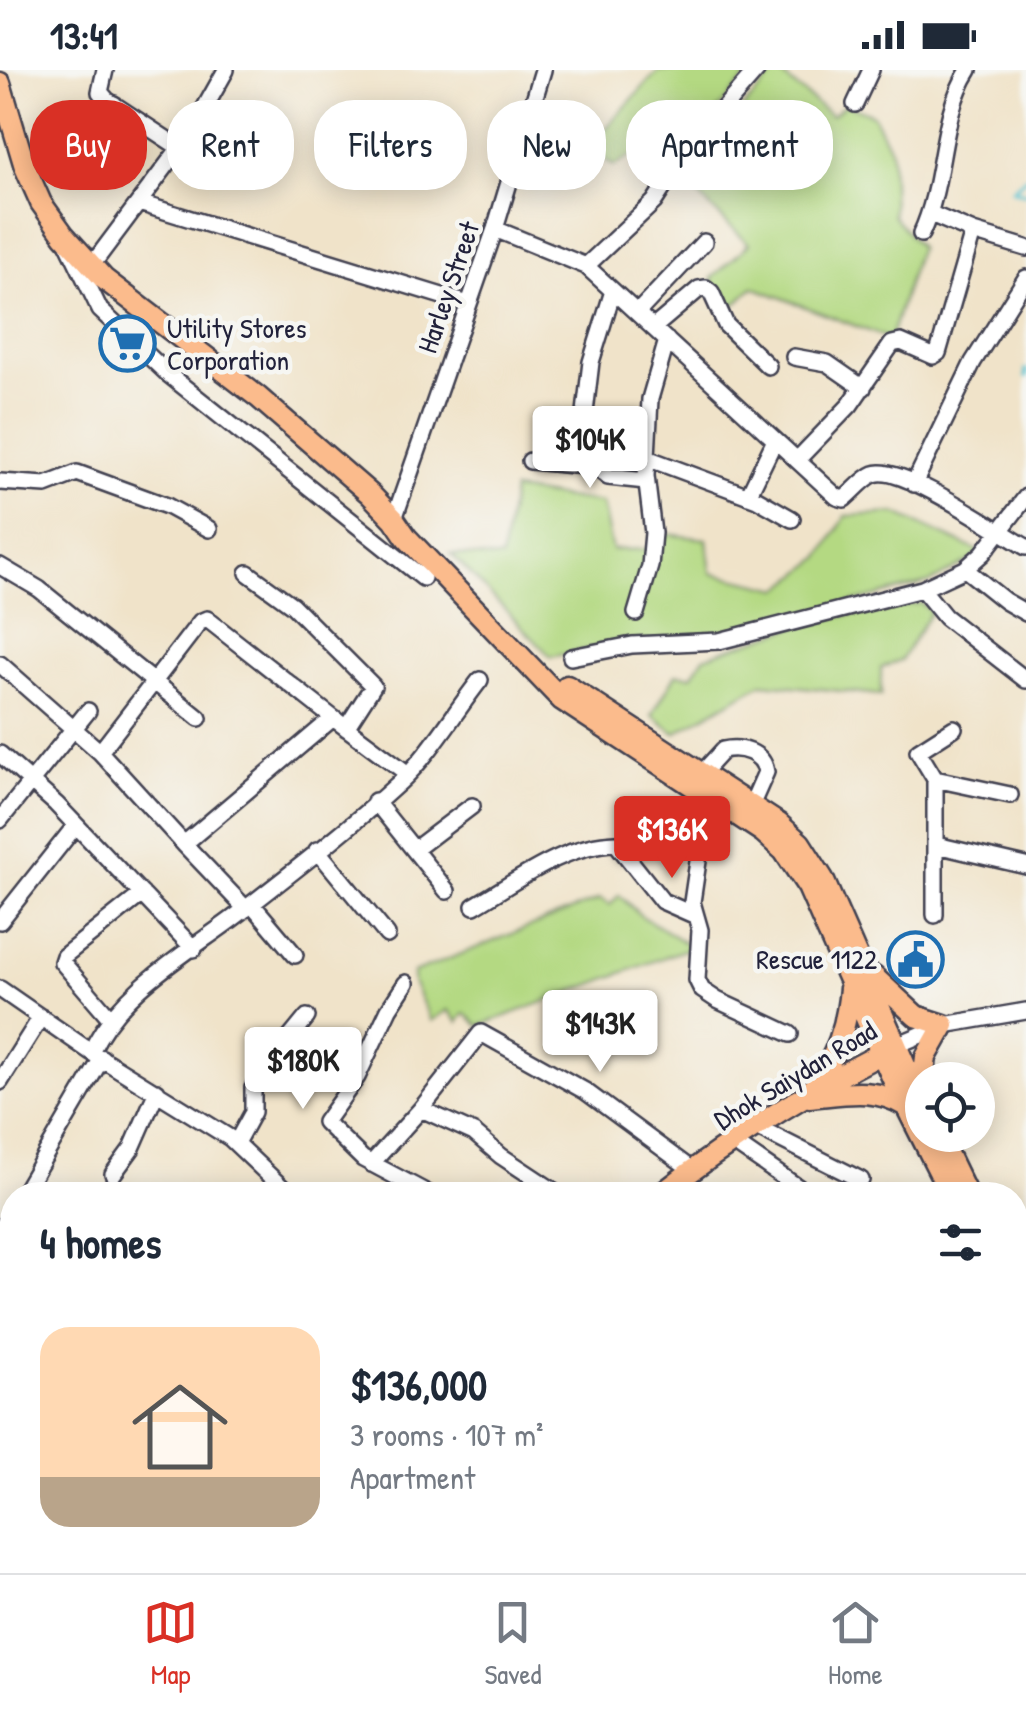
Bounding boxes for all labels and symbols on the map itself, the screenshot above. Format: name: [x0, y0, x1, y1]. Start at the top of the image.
street label: Harley Street: [408, 216, 488, 358]
place label: Utility Stores Corporation: [167, 309, 306, 379]
supermarket icon: Utility Stores Corporation: [98, 314, 158, 374]
pin: $104K: [520, 406, 660, 491]
pin: $136K: [602, 796, 742, 881]
public building icon: Rescue 1122: [886, 929, 946, 989]
place label: Rescue 1122: [756, 940, 877, 978]
pin: $143K: [530, 990, 670, 1075]
street label: Dhok Saiydan Road: [707, 1011, 883, 1138]
pin: $180K: [233, 1027, 373, 1112]

